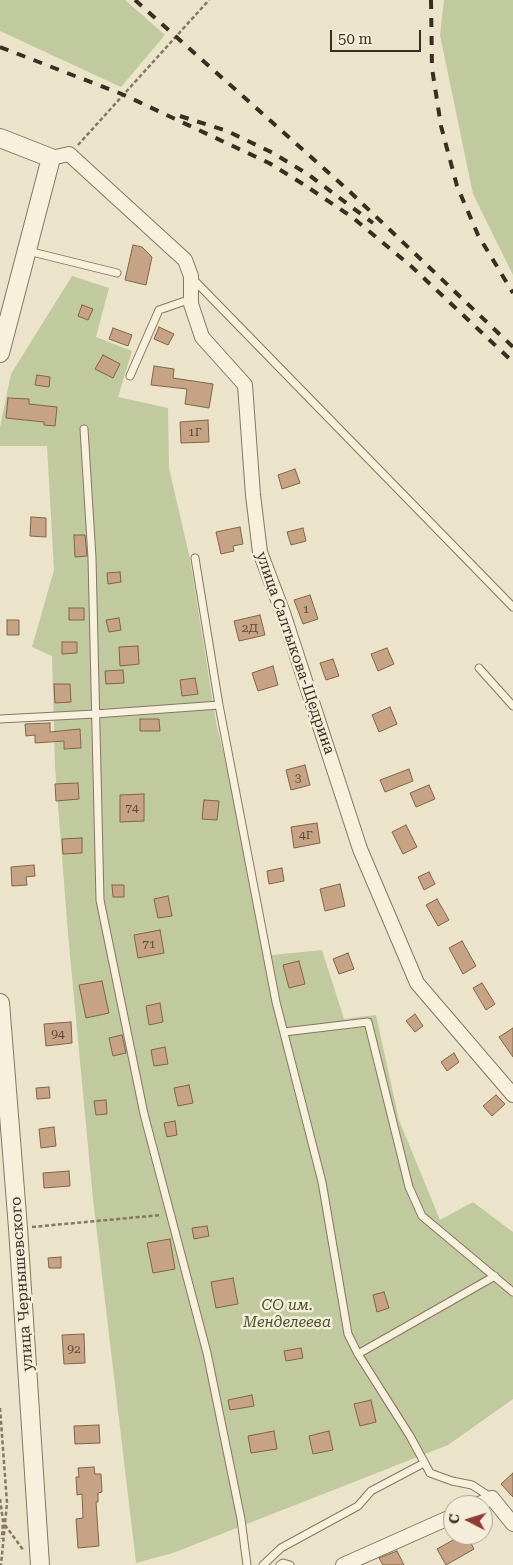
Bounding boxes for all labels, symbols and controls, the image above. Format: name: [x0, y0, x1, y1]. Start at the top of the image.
scale bar: [333, 20, 424, 52]
text: 50 m: [338, 30, 372, 48]
house number: 1Г: [188, 425, 202, 439]
street label: улица Салтыкова-Щедрина: [252, 549, 338, 757]
house number: 1: [303, 602, 309, 616]
house number: 2Д: [242, 621, 258, 635]
house number: 3: [295, 771, 301, 785]
house number: 74: [125, 801, 139, 815]
house number: 4Г: [299, 828, 313, 842]
house number: 71: [142, 937, 156, 951]
house number: 94: [51, 1027, 65, 1041]
street label: улица Чернышевского: [7, 1196, 37, 1372]
park label: СО им. Менделеева: [243, 1297, 331, 1332]
house number: 92: [67, 1342, 81, 1356]
north arrow: [443, 1495, 493, 1545]
text: С: [446, 1513, 462, 1524]

